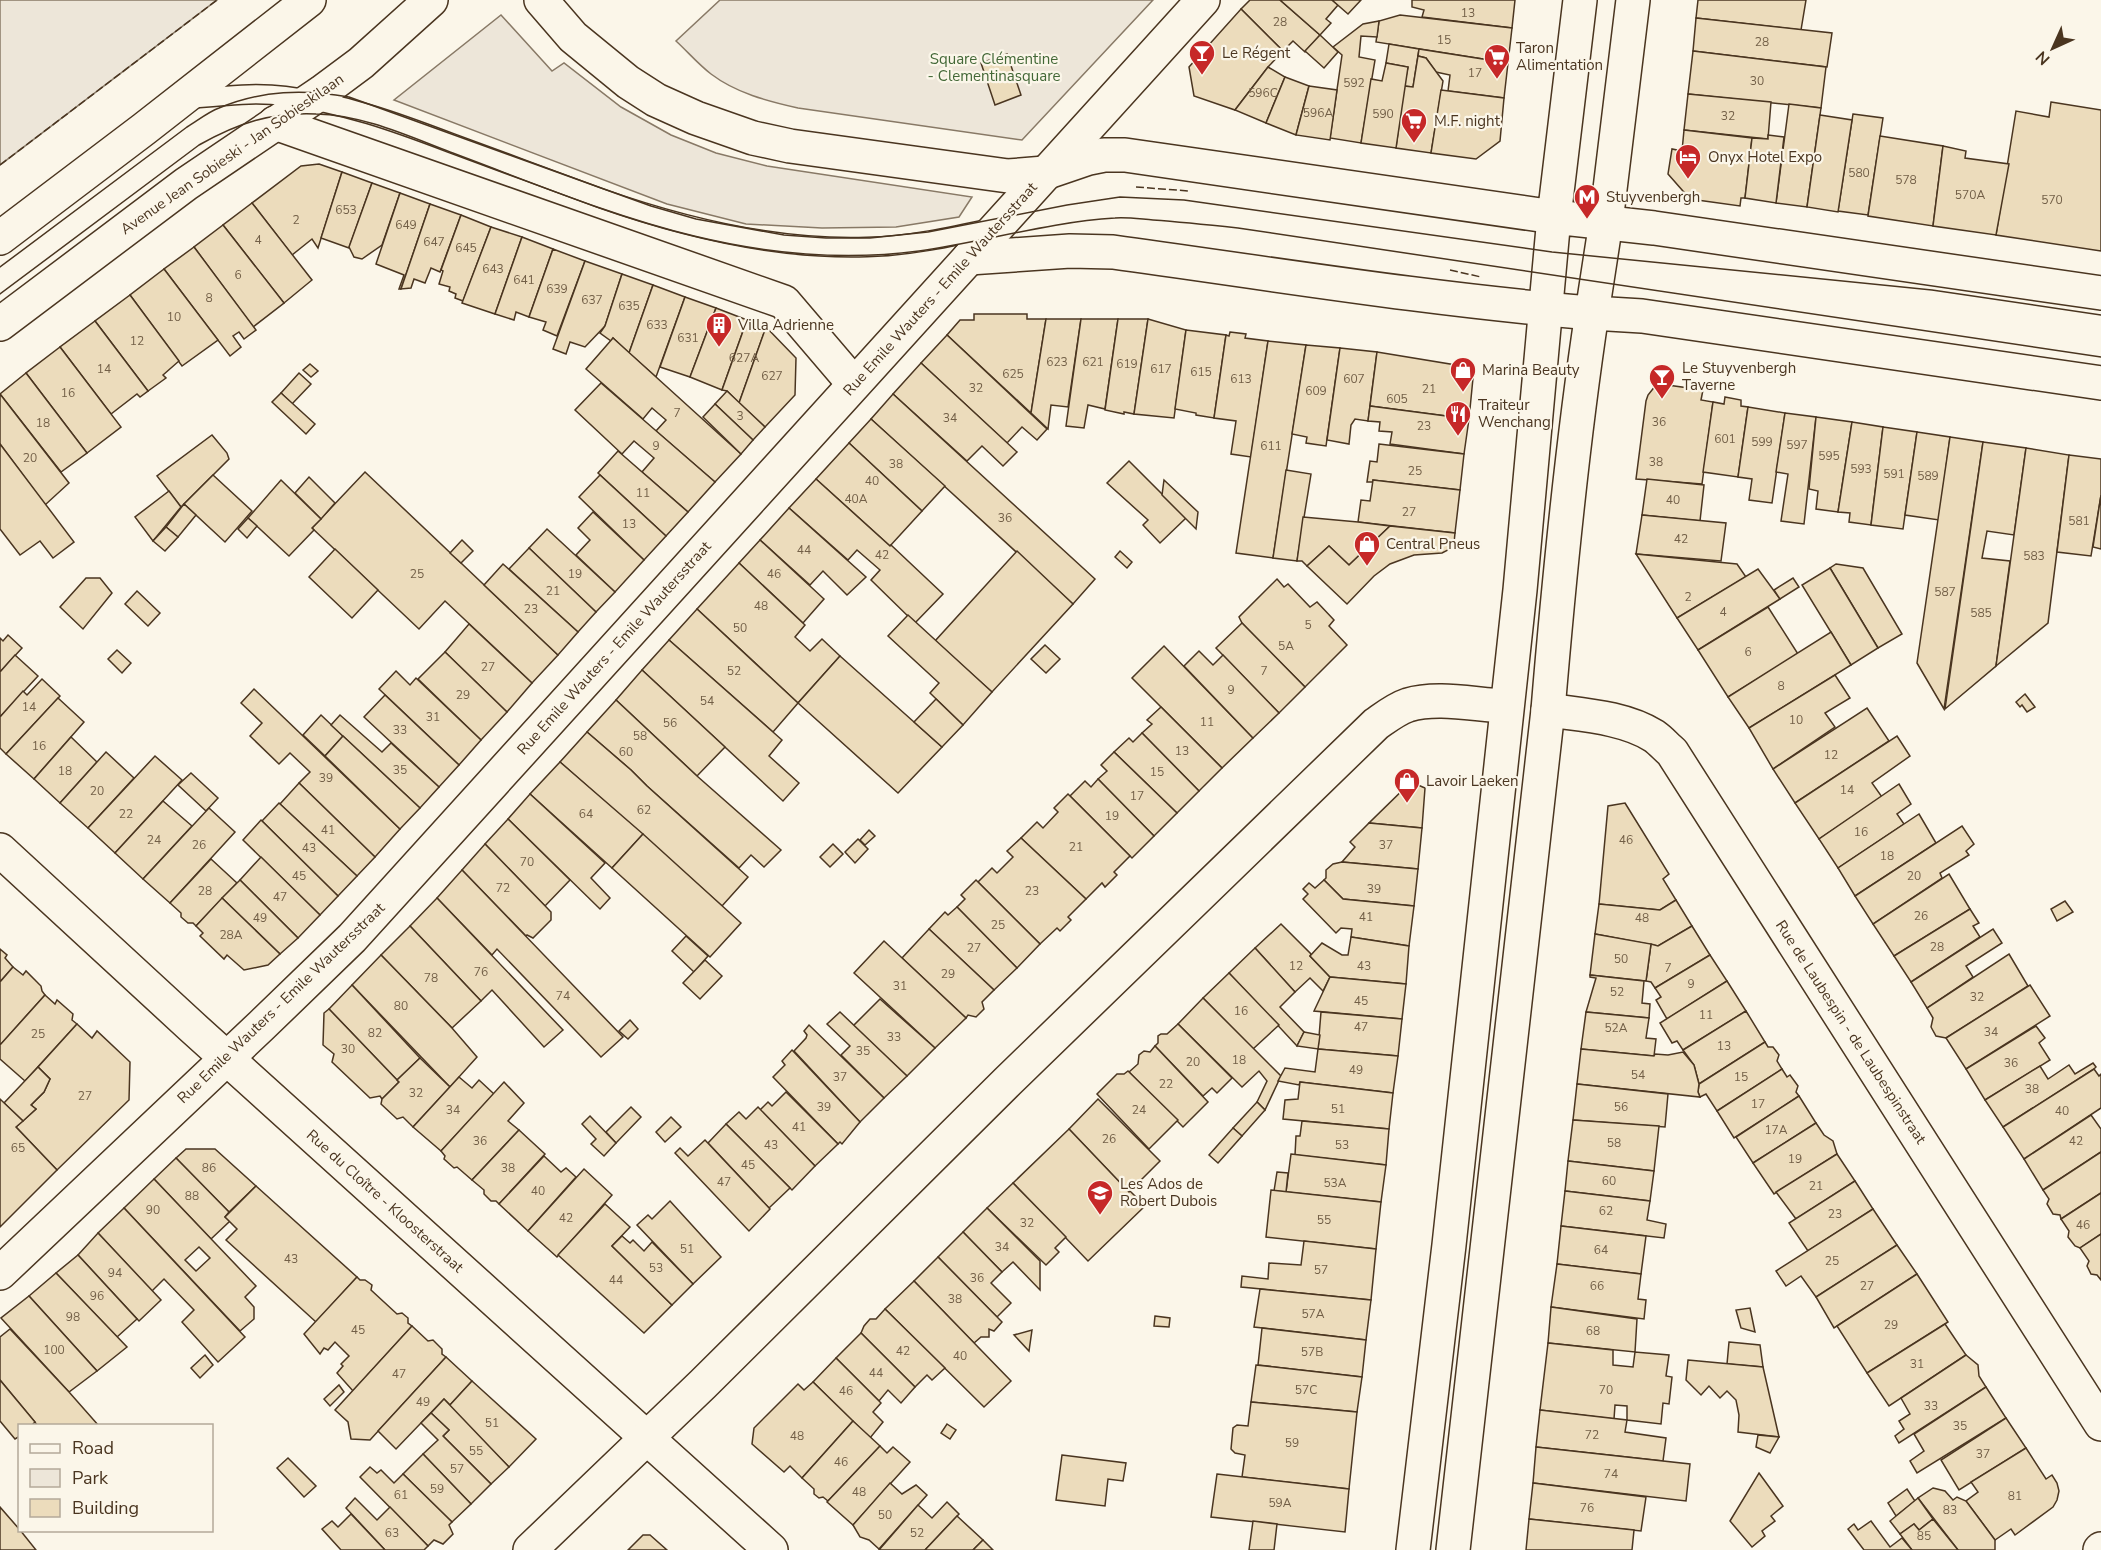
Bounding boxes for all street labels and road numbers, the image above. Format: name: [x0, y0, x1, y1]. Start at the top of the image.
street label: Avenue Jean Sobieski - Jan Sobieskilaan: [116, 69, 348, 239]
street label: Rue Emile Wauters - Emile Wautersstraat: [839, 177, 1042, 400]
street label: Rue Emile Wauters - Emile Wautersstraat: [513, 536, 716, 759]
street label: Rue Emile Wauters - Emile Wautersstraat: [173, 898, 390, 1108]
street label: Rue de Laubespin - de Laubespinstraat: [1771, 916, 1931, 1148]
street label: Rue du Cloître - Kloosterstraat: [302, 1125, 468, 1278]

